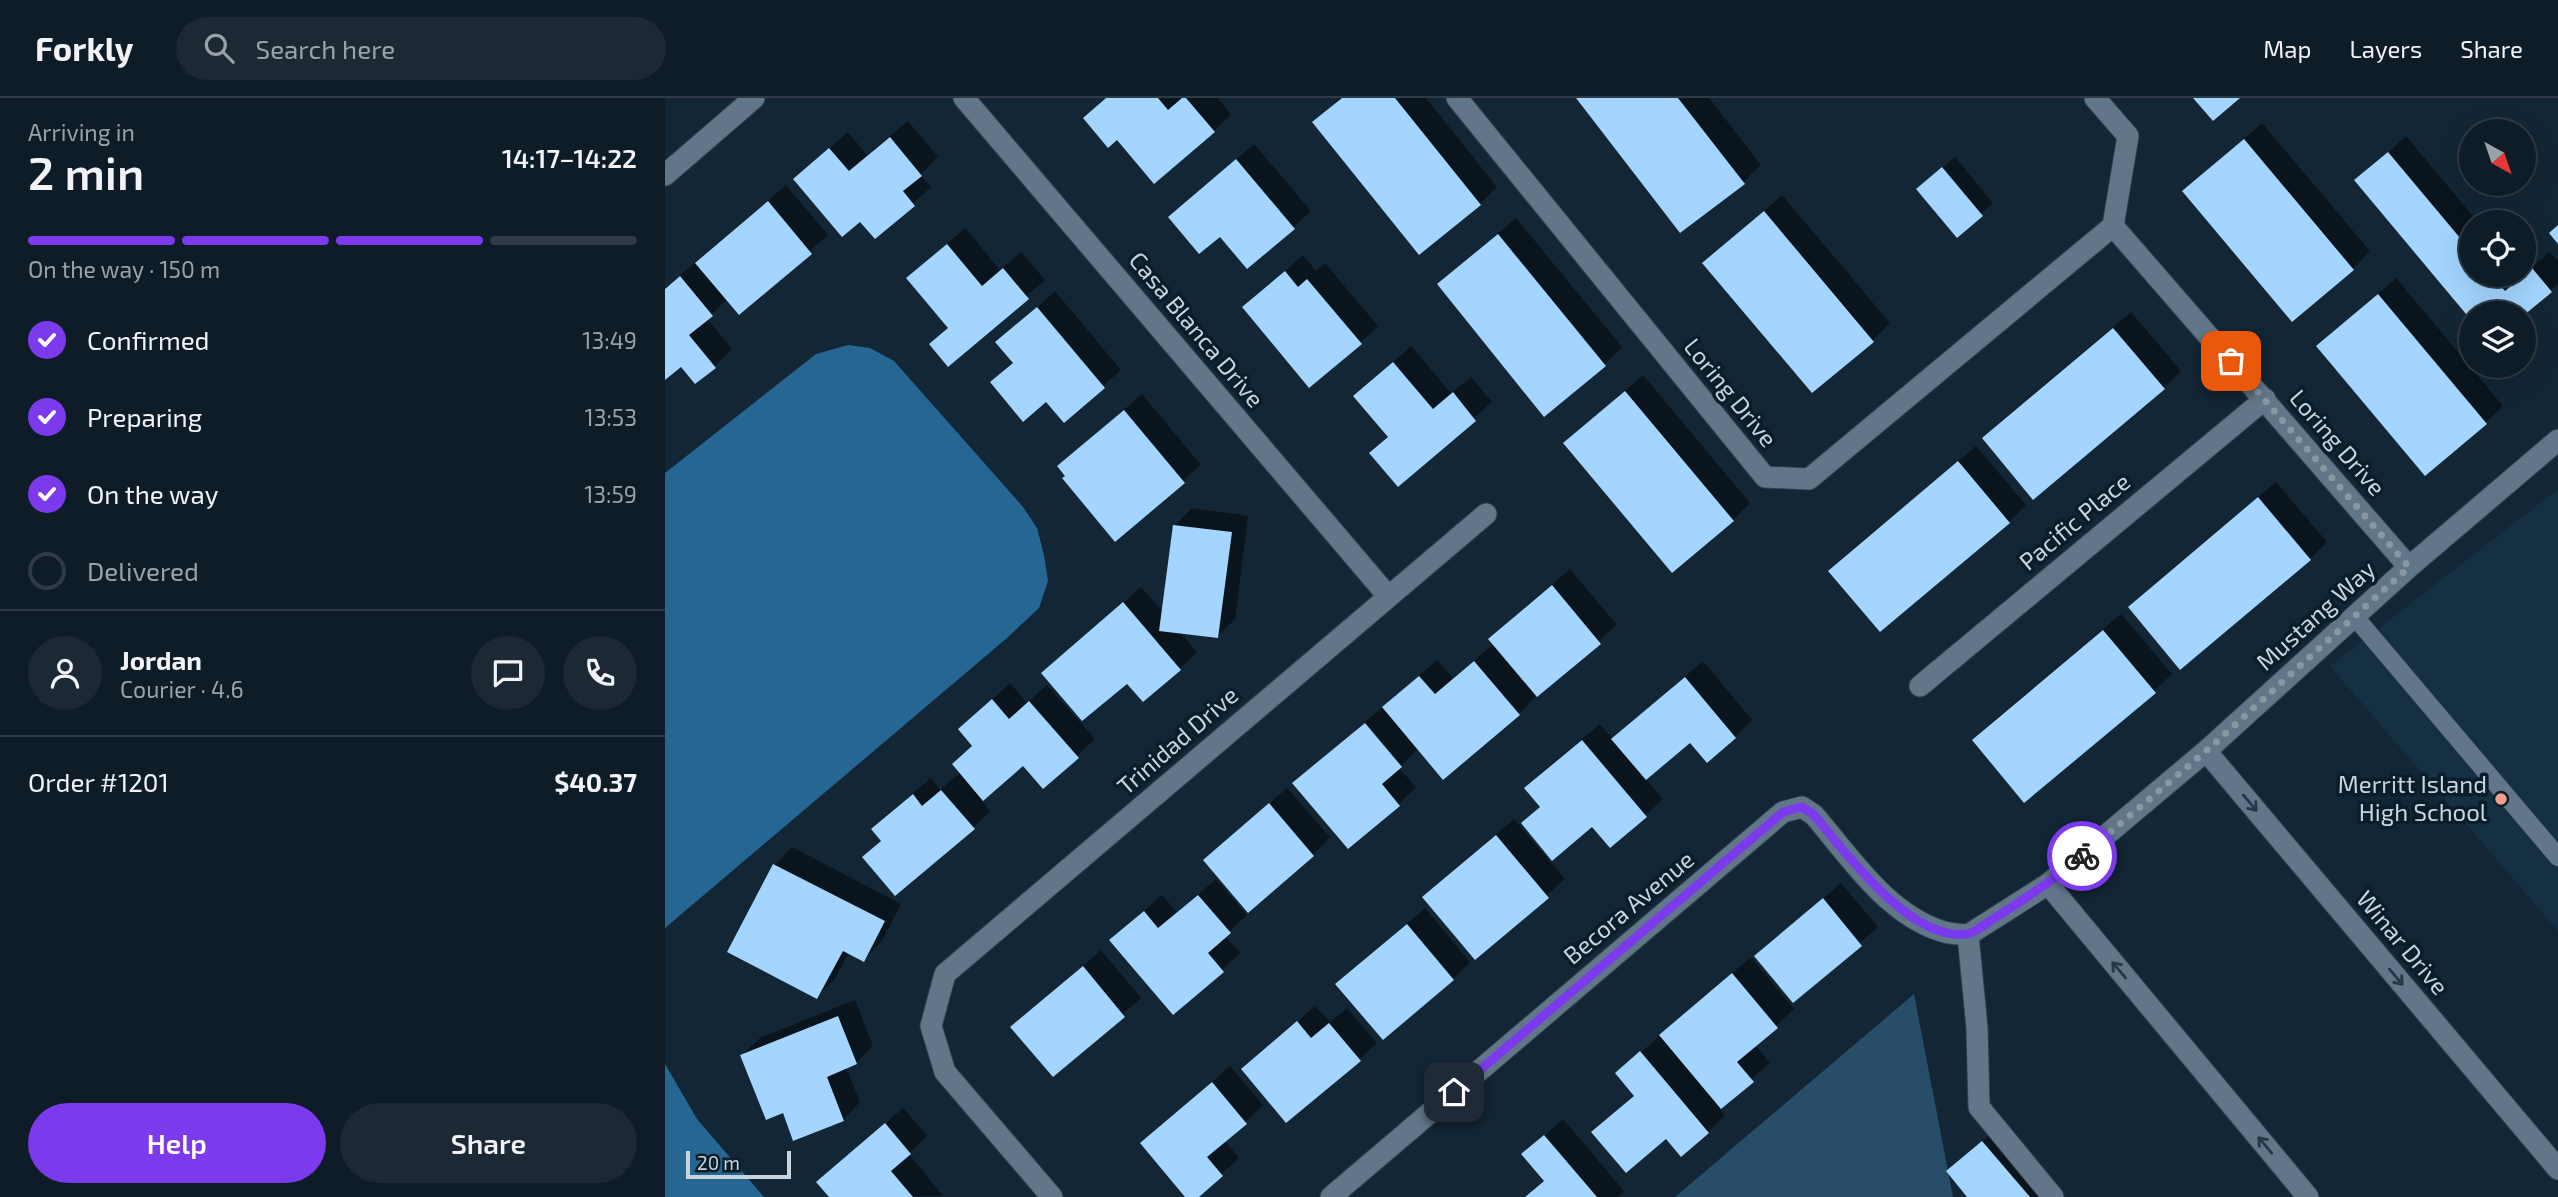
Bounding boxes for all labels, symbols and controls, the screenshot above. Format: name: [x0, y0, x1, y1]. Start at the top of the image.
search box: [176, 17, 666, 80]
text: Forkly: [35, 28, 134, 68]
icon: search: [200, 29, 238, 67]
text: Search here: [256, 33, 395, 64]
text: Map: [2263, 34, 2311, 63]
text: Layers: [2349, 34, 2422, 63]
text: Share: [2460, 34, 2523, 63]
text: Arriving in: [28, 118, 135, 146]
north arrow: [2459, 119, 2536, 196]
map controls: [2459, 119, 2536, 378]
text: 14:17–14:22: [502, 142, 637, 173]
text: 2 min: [28, 144, 144, 199]
button: locate: [2459, 210, 2536, 287]
street label: Casa Blanca Drive: [1124, 245, 1271, 413]
text: On the way · 150 m: [28, 255, 220, 283]
button: layers: [2459, 301, 2536, 378]
icon: check: [28, 321, 66, 359]
text: Confirmed: [87, 324, 210, 355]
text: 13:49: [582, 326, 637, 354]
pin: [2201, 331, 2261, 391]
street label: Loring Drive: [1679, 332, 1784, 452]
icon: bag: [2212, 342, 2250, 380]
street label: Loring Drive: [2284, 383, 2392, 501]
icon: check: [28, 398, 66, 436]
text: Preparing: [87, 401, 202, 432]
text: 13:53: [585, 403, 637, 431]
street label: Pacific Place: [2013, 466, 2135, 575]
icon: check: [28, 475, 66, 513]
text: On the way: [87, 478, 218, 509]
text: 13:59: [584, 480, 637, 508]
street label: Mustang Way: [2250, 554, 2381, 676]
text: Delivered: [87, 555, 199, 586]
button: person: [28, 636, 102, 710]
button: chat: [471, 636, 545, 710]
button: phone: [563, 636, 637, 710]
text: Jordan: [120, 644, 202, 675]
text: Courier · 4.6: [120, 675, 244, 703]
street label: Trinidad Drive: [1111, 680, 1243, 800]
text: Order #1201: [28, 766, 169, 797]
text: $40.37: [554, 766, 637, 797]
place label: Merritt Island High School: [2338, 769, 2487, 826]
marker: Merritt Island High School: [2493, 791, 2509, 807]
one-way arrow: [2242, 793, 2258, 811]
courier: [2047, 821, 2117, 891]
icon: bike: [2063, 837, 2101, 875]
street label: Becora Avenue: [1557, 844, 1699, 970]
street label: Winar Drive: [2351, 884, 2455, 1000]
one-way arrow: [2111, 961, 2127, 979]
one-way arrow: [2388, 968, 2404, 986]
pin: [1424, 1062, 1484, 1122]
icon: home: [1435, 1073, 1473, 1111]
button: Help: [28, 1103, 326, 1183]
button: Share: [340, 1103, 637, 1183]
one-way arrow: [2257, 1136, 2273, 1154]
scale bar: [686, 1148, 791, 1180]
text: 20 m: [697, 1151, 740, 1174]

